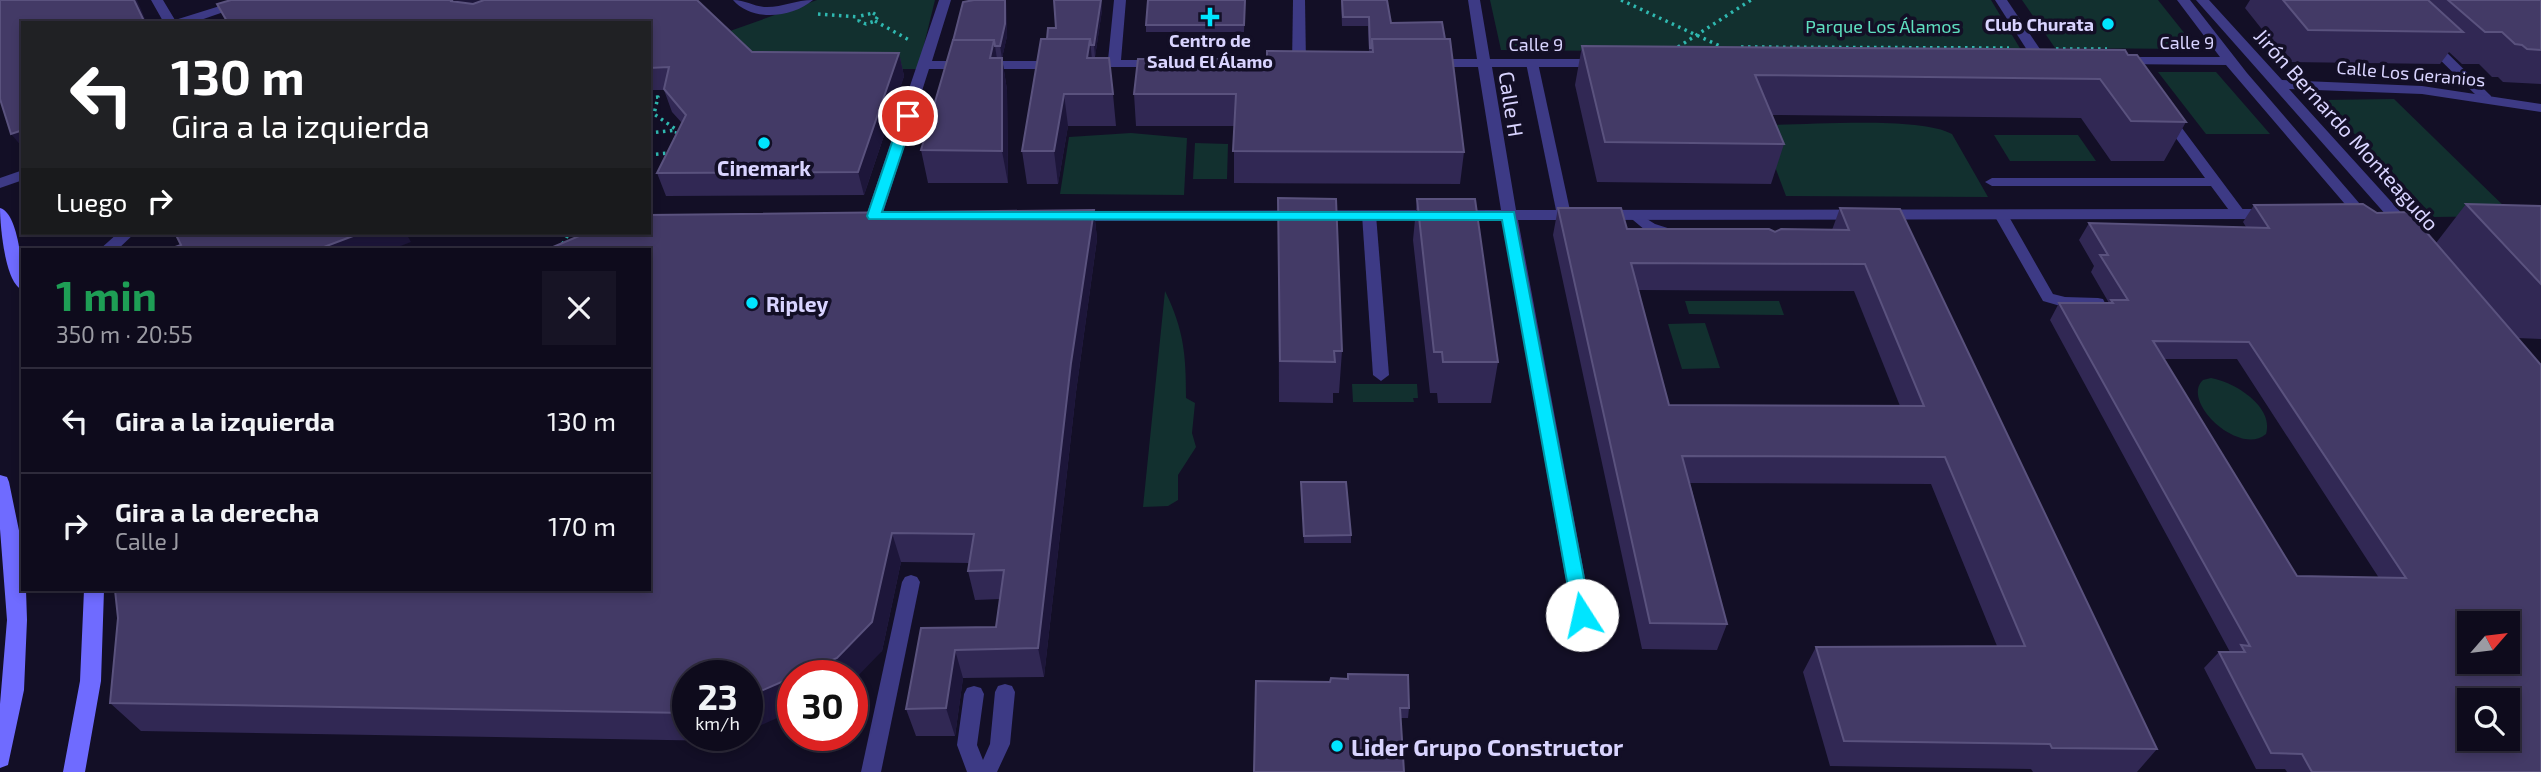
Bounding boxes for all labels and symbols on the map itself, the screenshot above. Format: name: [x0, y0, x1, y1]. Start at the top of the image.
marker: Centro de Salud El Álamo: [1200, 7, 1220, 27]
place label: Club Churata: [1985, 13, 2094, 35]
park label: Parque Los Álamos: [1805, 15, 1961, 37]
marker: Club Churata: [2100, 16, 2116, 32]
street label: Jirón Bernardo Monteagudo: [2250, 23, 2444, 235]
place label: Centro de Salud El Álamo: [1147, 29, 1273, 72]
street label: Calle 9: [2160, 31, 2214, 53]
street label: Calle 9: [1509, 33, 1563, 55]
street label: Calle Los Geranios: [2336, 56, 2486, 90]
street label: Calle H: [1494, 69, 1530, 139]
pin: [878, 86, 938, 146]
marker: Cinemark: [756, 135, 772, 151]
place label: Cinemark: [717, 155, 811, 180]
place label: Ripley: [766, 291, 829, 317]
marker: Ripley: [744, 295, 760, 311]
position arrow: [1545, 578, 1619, 652]
north arrow: [2457, 611, 2520, 674]
speed limit sign: 30: [777, 660, 868, 751]
place label: Lider Grupo Constructor: [1351, 732, 1624, 761]
marker: Lider Grupo Constructor: [1329, 738, 1345, 754]

